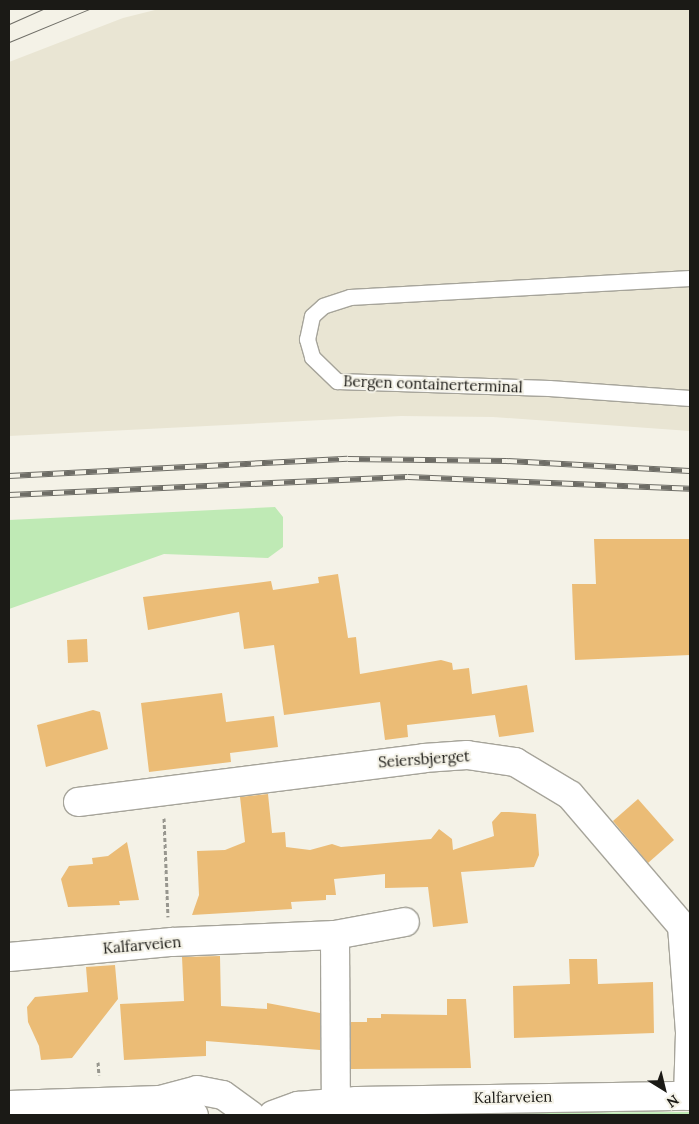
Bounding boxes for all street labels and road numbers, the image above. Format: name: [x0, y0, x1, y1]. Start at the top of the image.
street label: Bergen containerterminal: [343, 372, 523, 396]
street label: Seiersbjerget: [378, 747, 470, 771]
street label: Kalfarveien: [102, 933, 182, 957]
street label: Kalfarveien: [474, 1087, 552, 1107]

